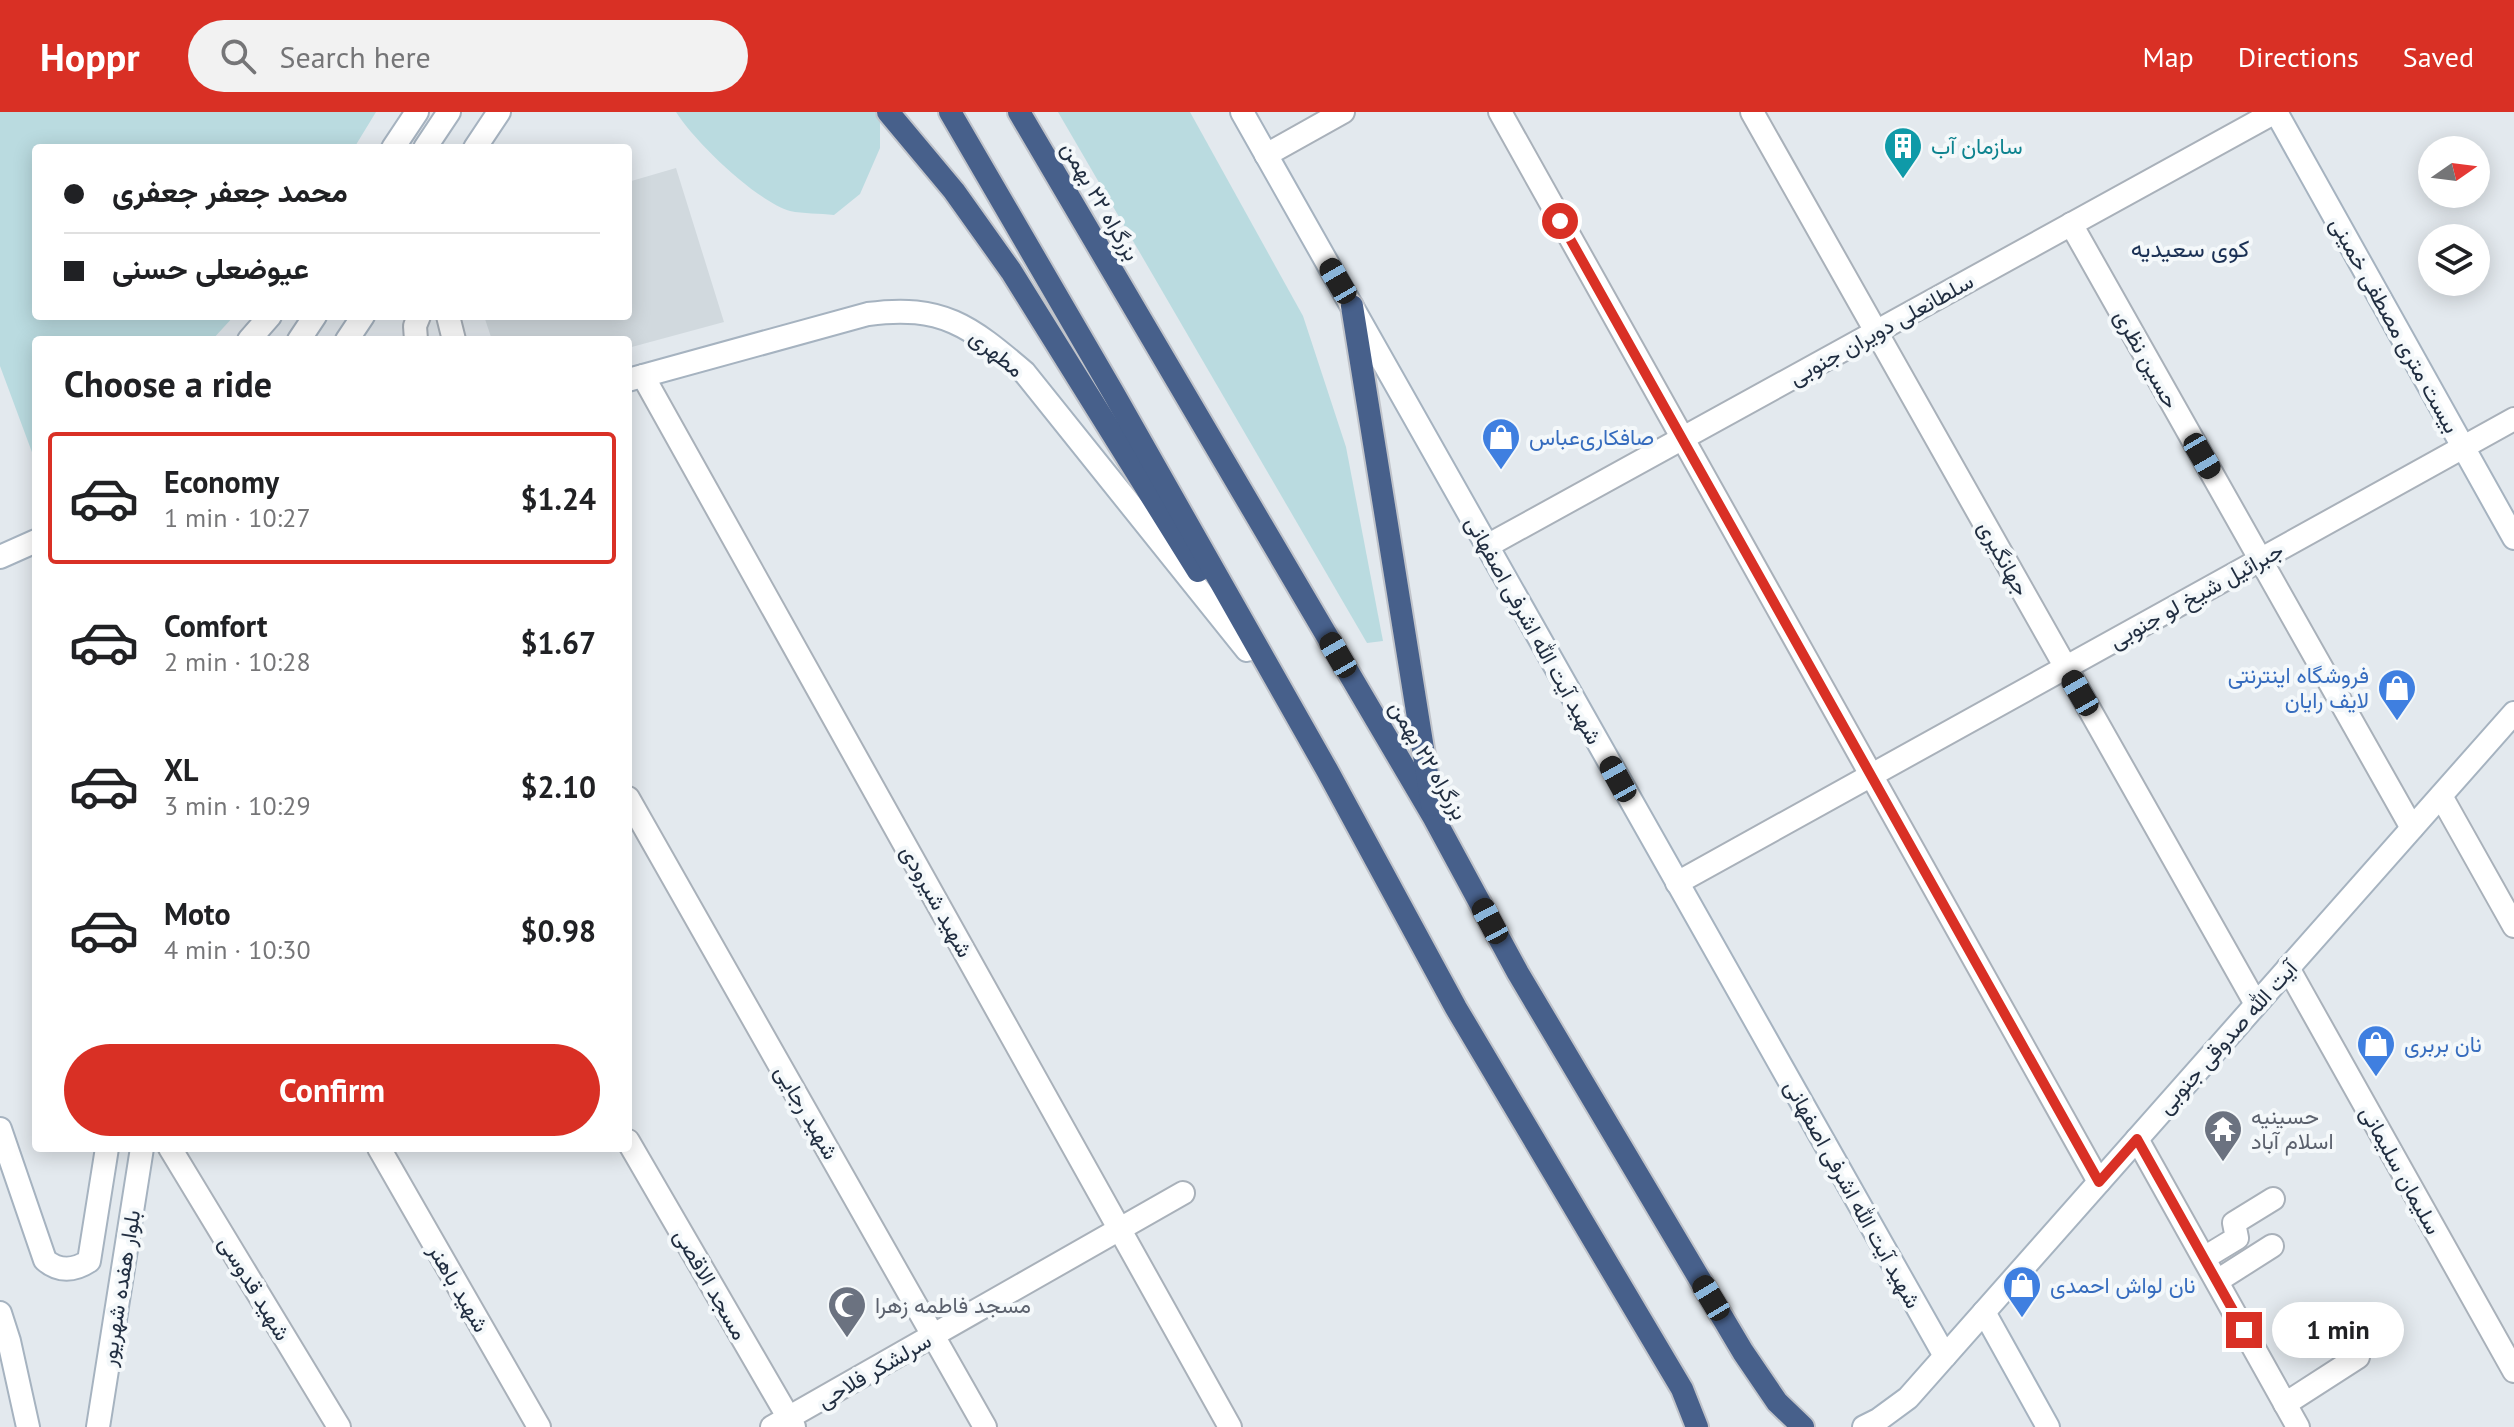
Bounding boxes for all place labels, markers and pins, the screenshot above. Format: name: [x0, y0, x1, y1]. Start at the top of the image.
building icon: سازمان آب: [1882, 125, 1924, 180]
place label: سازمان آب: [1931, 132, 2023, 160]
shop icon: صافکاری‌عباس: [1480, 416, 1522, 471]
place label: صافکاری‌عباس: [1529, 423, 1654, 451]
place label: فروشگاه اینترنتی لایف رایان: [2228, 661, 2369, 714]
shop icon: فروشگاه اینترنتی لایف رایان: [2376, 667, 2418, 722]
shop icon: نان بربری: [2355, 1023, 2397, 1078]
place label: نان بربری: [2404, 1030, 2482, 1058]
place label: حسینیه اسلام آباد: [2251, 1102, 2334, 1156]
temple icon: حسینیه اسلام آباد: [2202, 1108, 2244, 1163]
shop icon: نان لواش احمدی: [2001, 1264, 2043, 1319]
place label: نان لواش احمدی: [2050, 1271, 2196, 1299]
mosque icon: مسجد فاطمه زهرا: [826, 1284, 868, 1339]
place label: مسجد فاطمه زهرا: [875, 1291, 1031, 1319]

